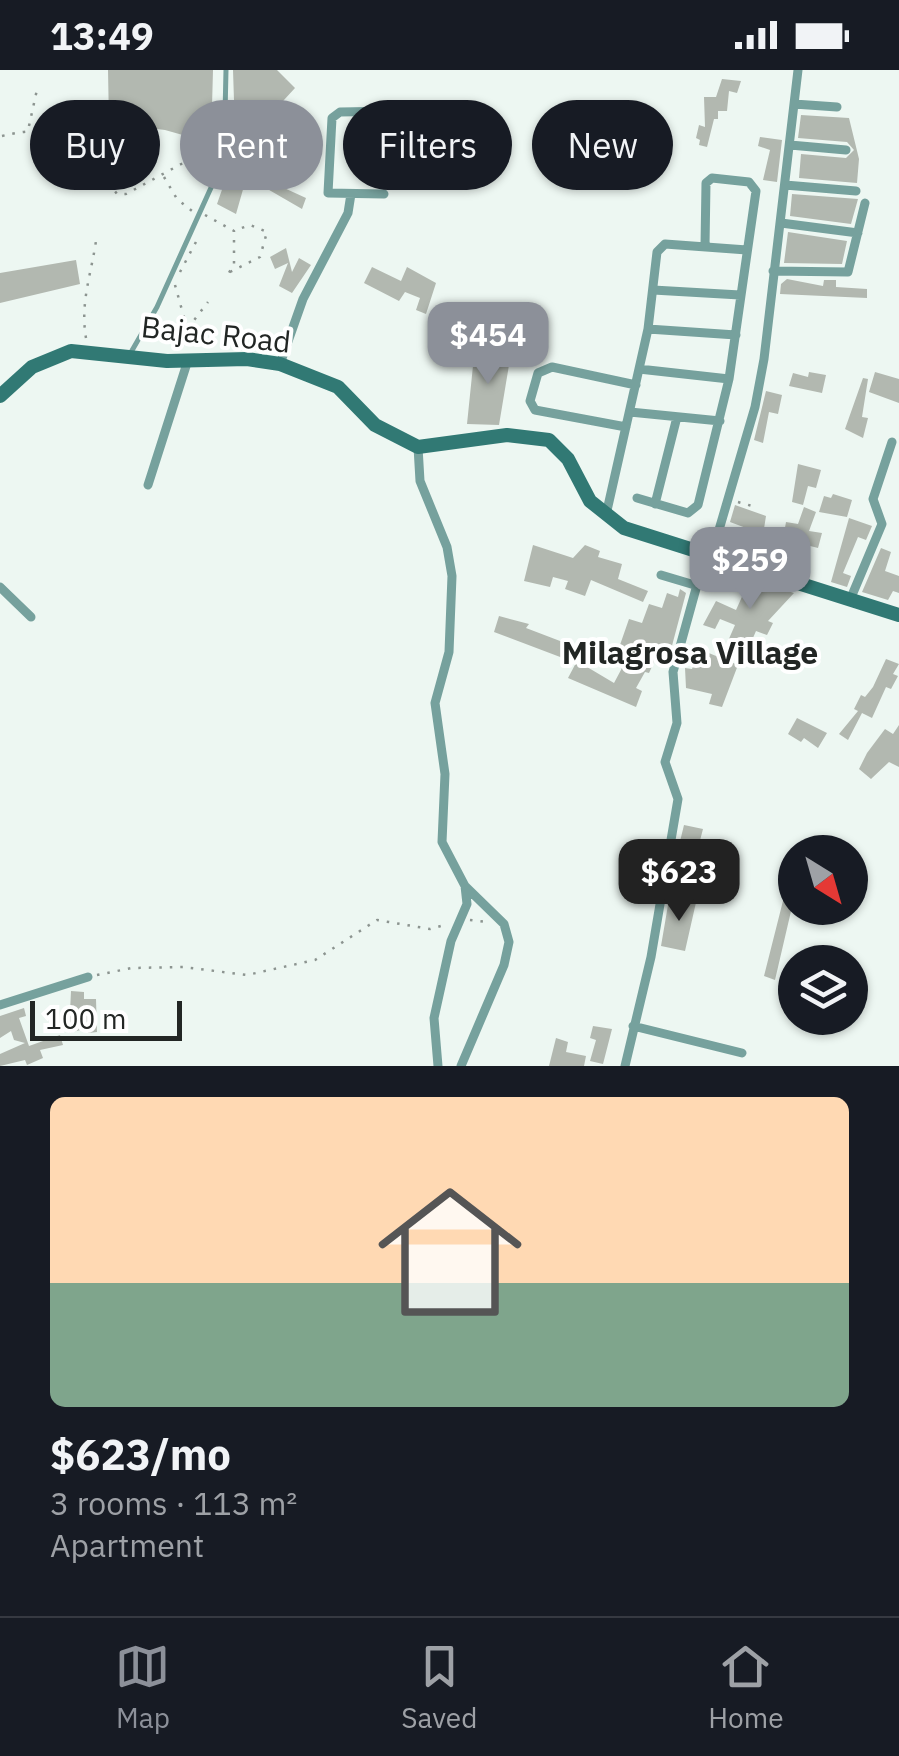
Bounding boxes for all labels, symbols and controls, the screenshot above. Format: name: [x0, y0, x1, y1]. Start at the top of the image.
text: 13:49: [50, 11, 154, 60]
chip: Buy: [30, 100, 160, 190]
chip: Rent: [180, 100, 323, 190]
chip: Filters: [343, 100, 512, 190]
chip: New: [532, 100, 673, 190]
pin: $454: [429, 302, 547, 387]
street label: Bajac Road: [139, 306, 293, 361]
text: $454: [450, 313, 526, 355]
pin: $259: [691, 527, 809, 612]
text: $259: [712, 538, 788, 580]
district label: Milagrosa Village: [562, 631, 818, 673]
north arrow: [778, 835, 868, 925]
map controls: [778, 835, 868, 1035]
pin: $623: [620, 839, 738, 924]
text: $623: [641, 850, 717, 892]
button: layers: [778, 945, 868, 1035]
scale bar: [30, 996, 182, 1040]
text: 100 m: [45, 1000, 126, 1037]
icon: home: [360, 1162, 540, 1342]
text: $623/mo: [50, 1427, 231, 1482]
text: 3 rooms · 113 m²: [50, 1482, 297, 1524]
text: Apartment: [50, 1524, 204, 1566]
tab: Map: [115, 1639, 170, 1736]
tab: Saved: [401, 1639, 477, 1736]
tab: Home: [708, 1639, 784, 1736]

